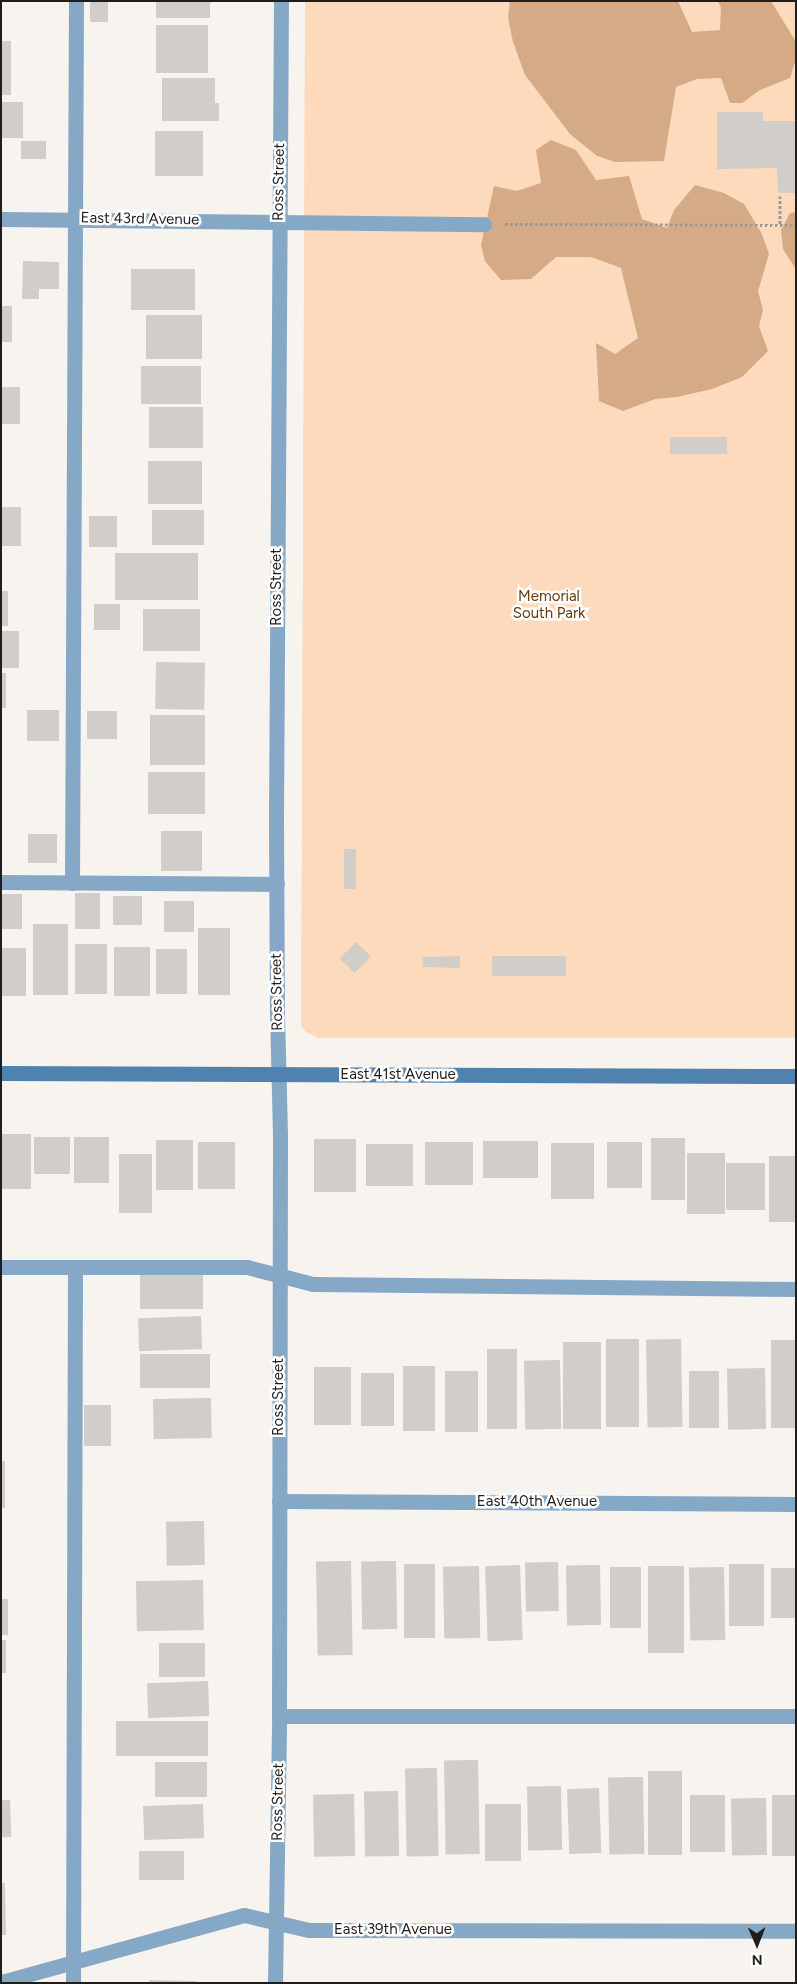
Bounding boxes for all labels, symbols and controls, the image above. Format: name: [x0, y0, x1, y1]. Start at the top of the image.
street label: Ross Street: [269, 143, 289, 221]
street label: East 43rd Avenue: [81, 209, 199, 229]
street label: Ross Street: [268, 548, 286, 626]
park label: Memorial South Park: [513, 587, 585, 622]
street label: Ross Street: [267, 953, 287, 1031]
street label: East 41st Avenue: [340, 1066, 456, 1084]
street label: Ross Street: [270, 1358, 288, 1436]
street label: East 40th Avenue: [477, 1493, 597, 1511]
street label: Ross Street: [268, 1763, 288, 1841]
north arrow: [732, 1919, 782, 1969]
street label: East 39th Avenue: [334, 1921, 452, 1939]
text: N: [752, 1951, 763, 1968]

